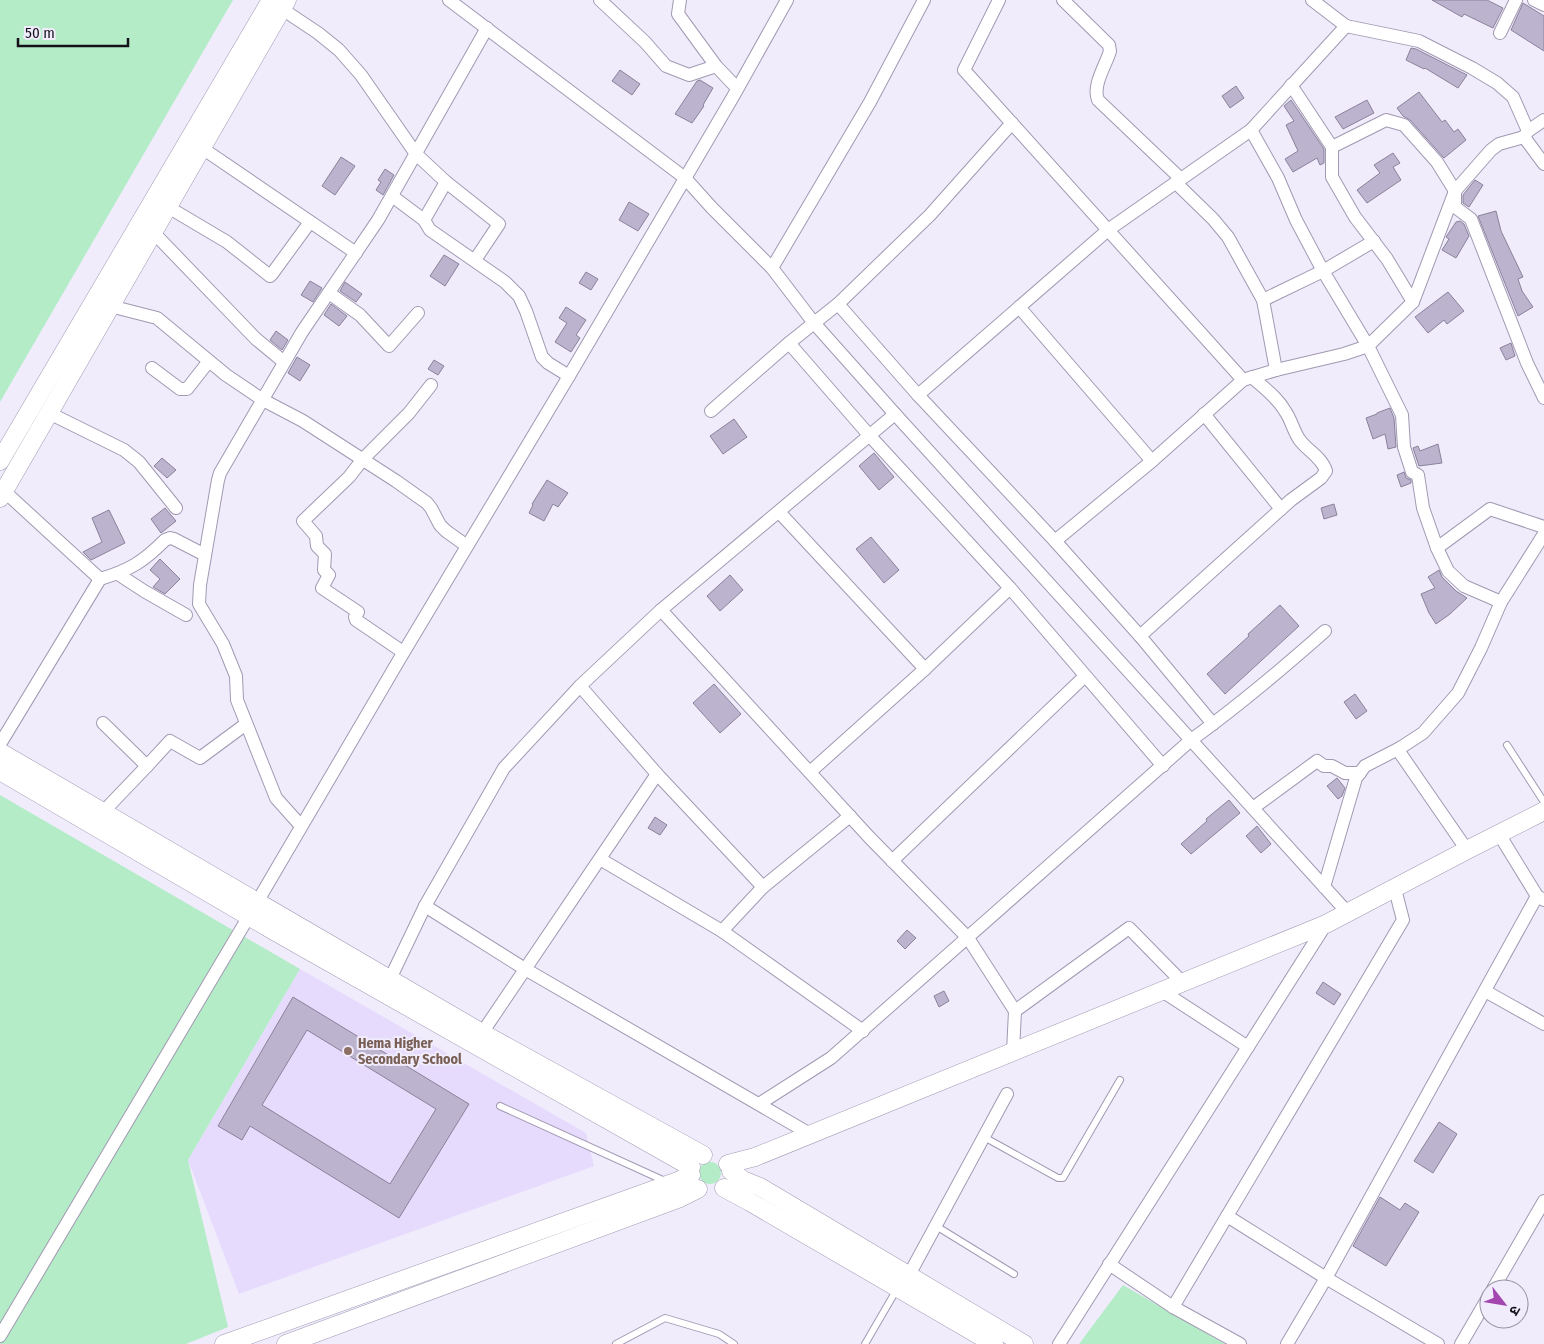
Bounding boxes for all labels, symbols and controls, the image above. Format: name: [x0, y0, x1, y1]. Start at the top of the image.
scale bar: [18, 15, 128, 47]
text: 50 m: [25, 24, 55, 42]
place label: Hema Higher Secondary School: [358, 1035, 462, 1068]
marker: Hema Higher Secondary School: [342, 1045, 354, 1057]
north arrow: [1479, 1279, 1529, 1329]
text: उ: [1505, 1303, 1524, 1319]

